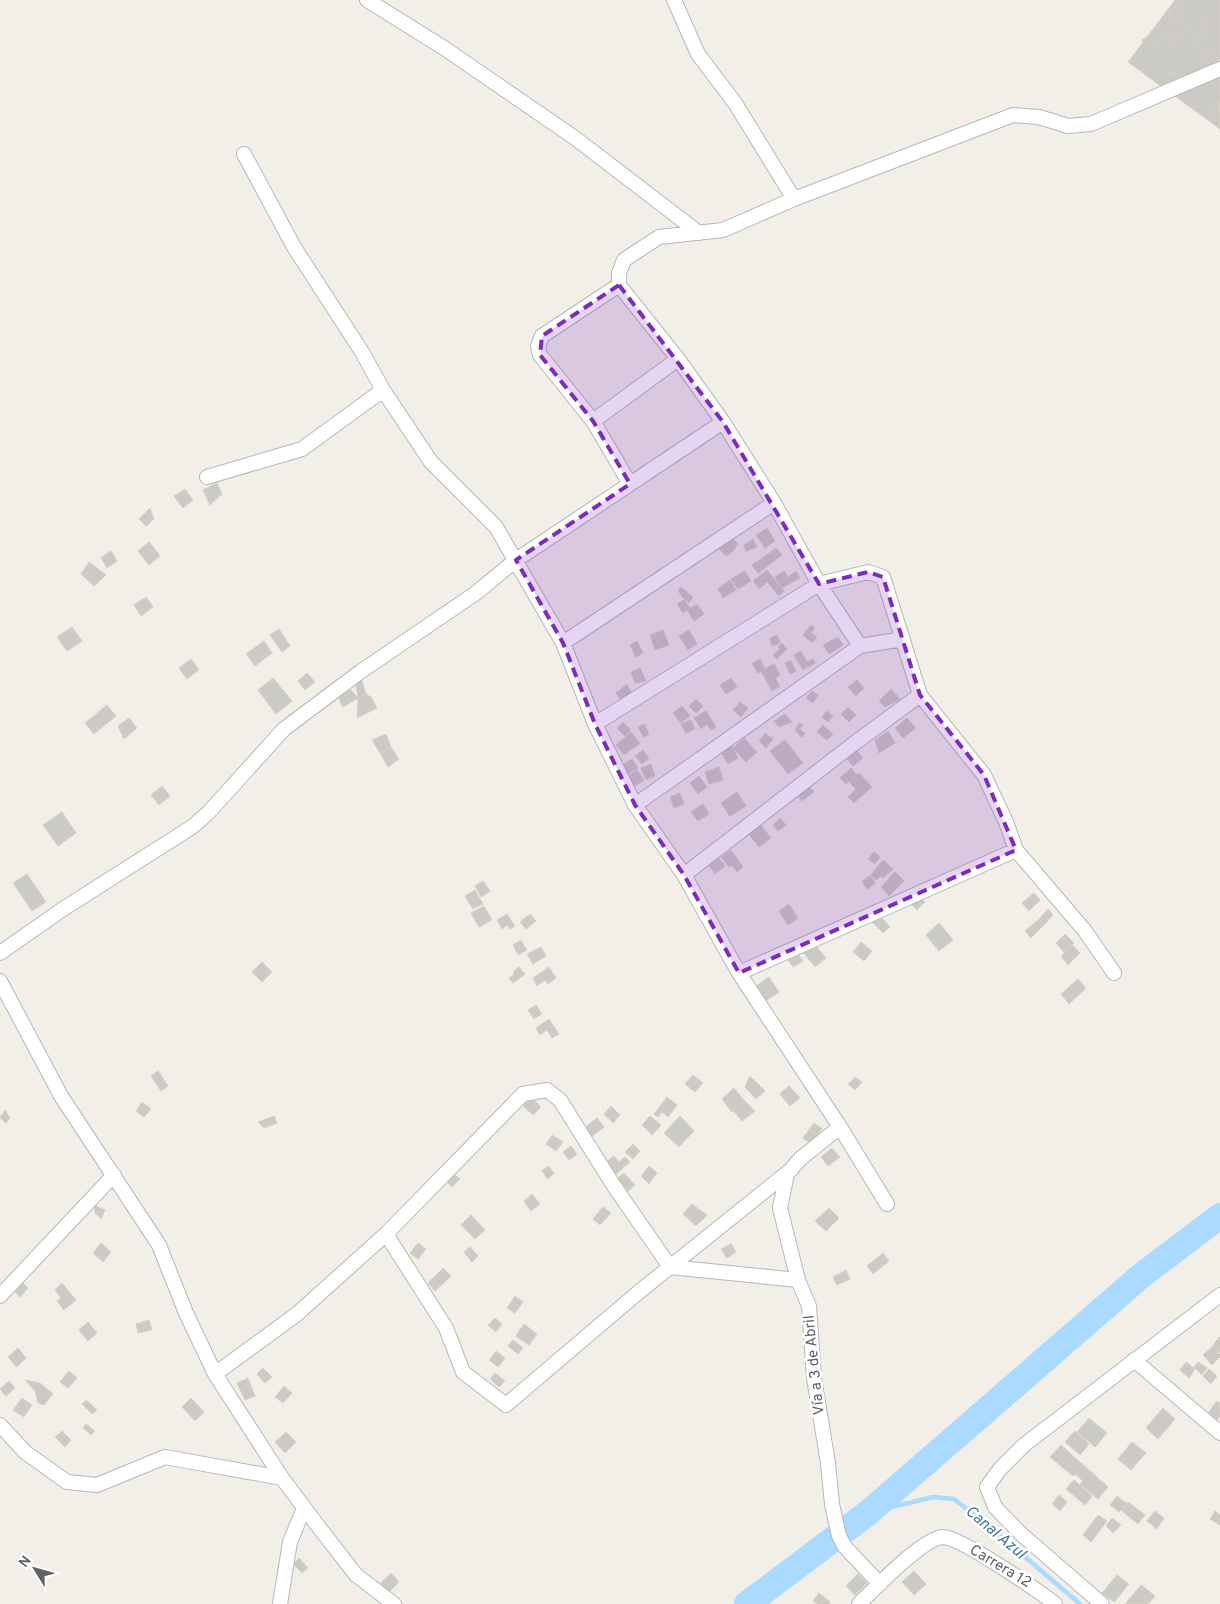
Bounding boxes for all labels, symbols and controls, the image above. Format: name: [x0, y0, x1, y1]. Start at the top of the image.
street label: Vía a 3 de Abril: [800, 1314, 830, 1416]
water label: Canal Azul: [961, 1502, 1030, 1565]
street label: Carrera 12: [966, 1541, 1034, 1593]
north arrow: [10, 1544, 60, 1594]
text: N: [16, 1553, 36, 1571]

